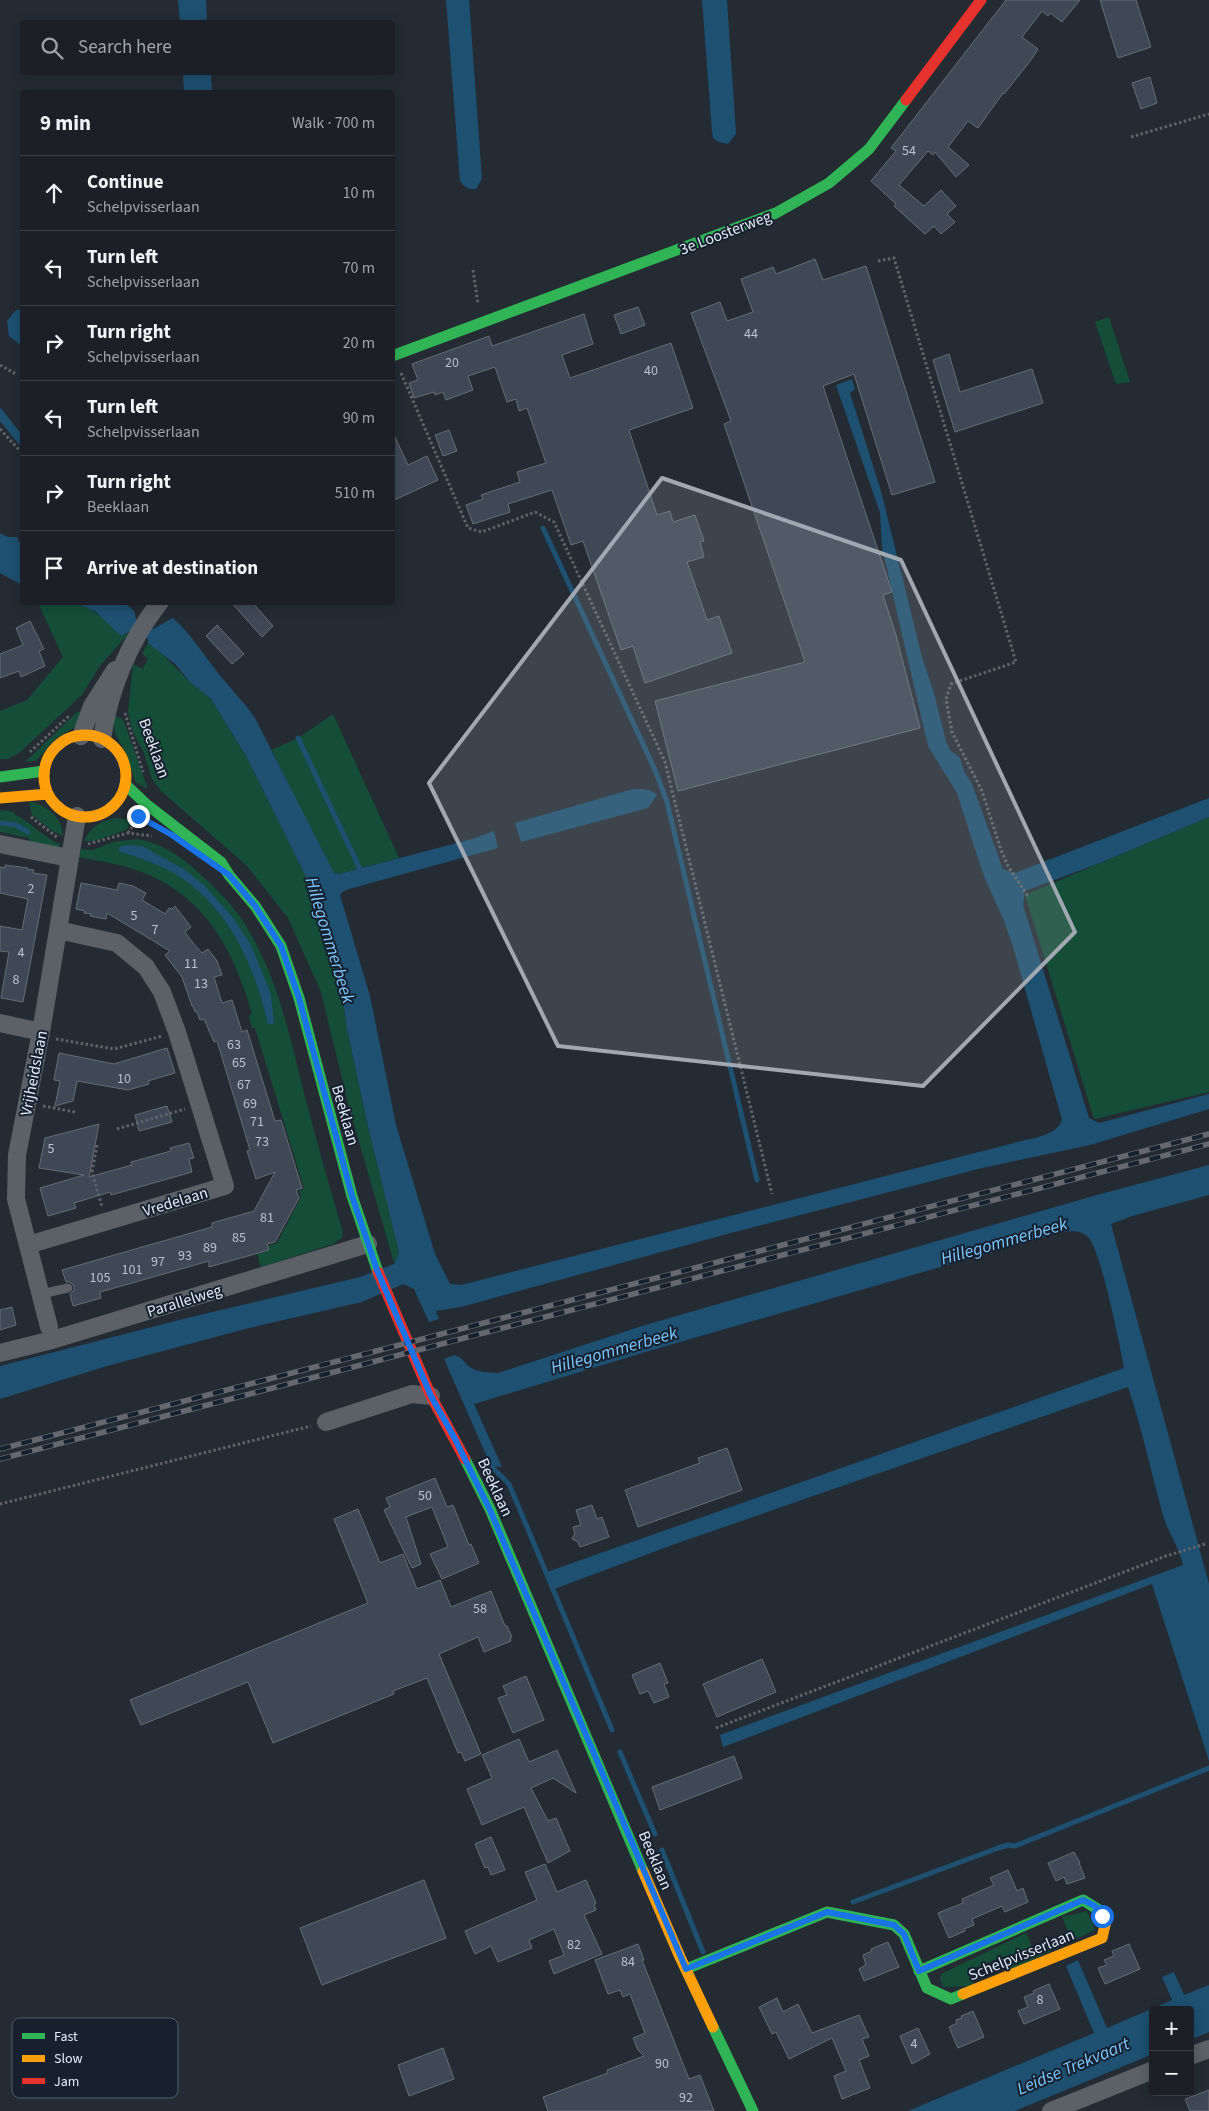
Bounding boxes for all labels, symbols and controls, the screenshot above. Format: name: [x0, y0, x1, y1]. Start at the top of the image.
search box: [20, 20, 395, 75]
icon: search: [38, 34, 66, 62]
text: Search here: [78, 34, 172, 61]
text: 9 min: [40, 108, 91, 138]
text: Walk · 700 m: [292, 112, 375, 134]
house number: 54: [902, 141, 916, 161]
text: Continue: [87, 169, 164, 196]
icon: ahead: [40, 179, 68, 207]
text: 10 m: [343, 182, 375, 204]
text: Schelpvisserlaan: [87, 196, 200, 218]
street label: 3e Loosterweg: [676, 205, 774, 261]
text: Turn left: [87, 244, 158, 271]
icon: left: [40, 254, 68, 282]
text: 70 m: [343, 257, 375, 279]
text: Schelpvisserlaan: [87, 271, 200, 293]
text: Turn right: [87, 319, 171, 346]
house number: 44: [744, 324, 758, 344]
icon: right: [40, 329, 68, 357]
text: 20 m: [343, 332, 375, 354]
text: Schelpvisserlaan: [87, 346, 200, 368]
house number: 20: [445, 353, 459, 373]
house number: 40: [644, 361, 658, 381]
text: Turn left: [87, 394, 158, 421]
icon: left: [40, 404, 68, 432]
text: 90 m: [343, 407, 375, 429]
text: Schelpvisserlaan: [87, 421, 200, 443]
text: Turn right: [87, 469, 171, 496]
icon: right: [40, 479, 68, 507]
text: 510 m: [335, 482, 375, 504]
text: Beeklaan: [87, 496, 149, 518]
icon: arrive: [40, 554, 68, 582]
text: Arrive at destination: [87, 555, 258, 582]
street label: Beeklaan: [133, 715, 175, 781]
route end: [127, 805, 150, 828]
water label: Hillegommerbeek: [298, 874, 361, 1007]
house number: 2: [28, 879, 35, 899]
house number: 5: [131, 906, 138, 926]
house number: 7: [152, 920, 159, 940]
house number: 4: [18, 943, 25, 963]
house number: 11: [184, 954, 198, 974]
house number: 8: [13, 970, 20, 990]
house number: 13: [194, 974, 208, 994]
street label: Vrijheidslaan: [15, 1029, 53, 1118]
house number: 63: [227, 1035, 241, 1055]
house number: 65: [232, 1053, 246, 1073]
house number: 10: [117, 1069, 131, 1089]
house number: 67: [237, 1075, 251, 1095]
street label: Beeklaan: [326, 1082, 364, 1148]
house number: 69: [243, 1094, 257, 1114]
house number: 71: [250, 1112, 264, 1132]
house number: 73: [255, 1132, 269, 1152]
house number: 5: [48, 1139, 55, 1159]
street label: Vredelaan: [140, 1182, 211, 1222]
house number: 81: [260, 1208, 274, 1228]
water label: Hillegommerbeek: [938, 1211, 1071, 1272]
house number: 85: [232, 1228, 246, 1248]
house number: 89: [203, 1238, 217, 1258]
house number: 93: [178, 1246, 192, 1266]
house number: 97: [151, 1252, 165, 1272]
house number: 101: [122, 1260, 142, 1280]
house number: 105: [90, 1268, 110, 1288]
street label: Parallelweg: [144, 1279, 224, 1323]
water label: Hillegommerbeek: [548, 1320, 681, 1381]
street label: Beeklaan: [472, 1455, 518, 1520]
house number: 50: [418, 1486, 432, 1506]
house number: 58: [473, 1599, 487, 1619]
street label: Beeklaan: [633, 1827, 677, 1893]
route start: [1091, 1905, 1114, 1928]
street label: Schelpvisserlaan: [965, 1924, 1078, 1986]
house number: 82: [567, 1935, 581, 1955]
house number: 84: [621, 1952, 635, 1972]
house number: 8: [1037, 1990, 1044, 2010]
map controls: [1149, 2006, 1194, 2096]
button: +: [1149, 2006, 1194, 2051]
legend: [12, 2018, 178, 2098]
text: Fast: [54, 2027, 78, 2047]
water label: Leidse Trekvaart: [1013, 2031, 1135, 2101]
house number: 4: [911, 2034, 918, 2054]
text: Slow: [54, 2049, 83, 2069]
button: −: [1149, 2051, 1194, 2096]
house number: 90: [655, 2054, 669, 2074]
text: Jam: [54, 2072, 79, 2092]
house number: 92: [679, 2088, 693, 2108]

